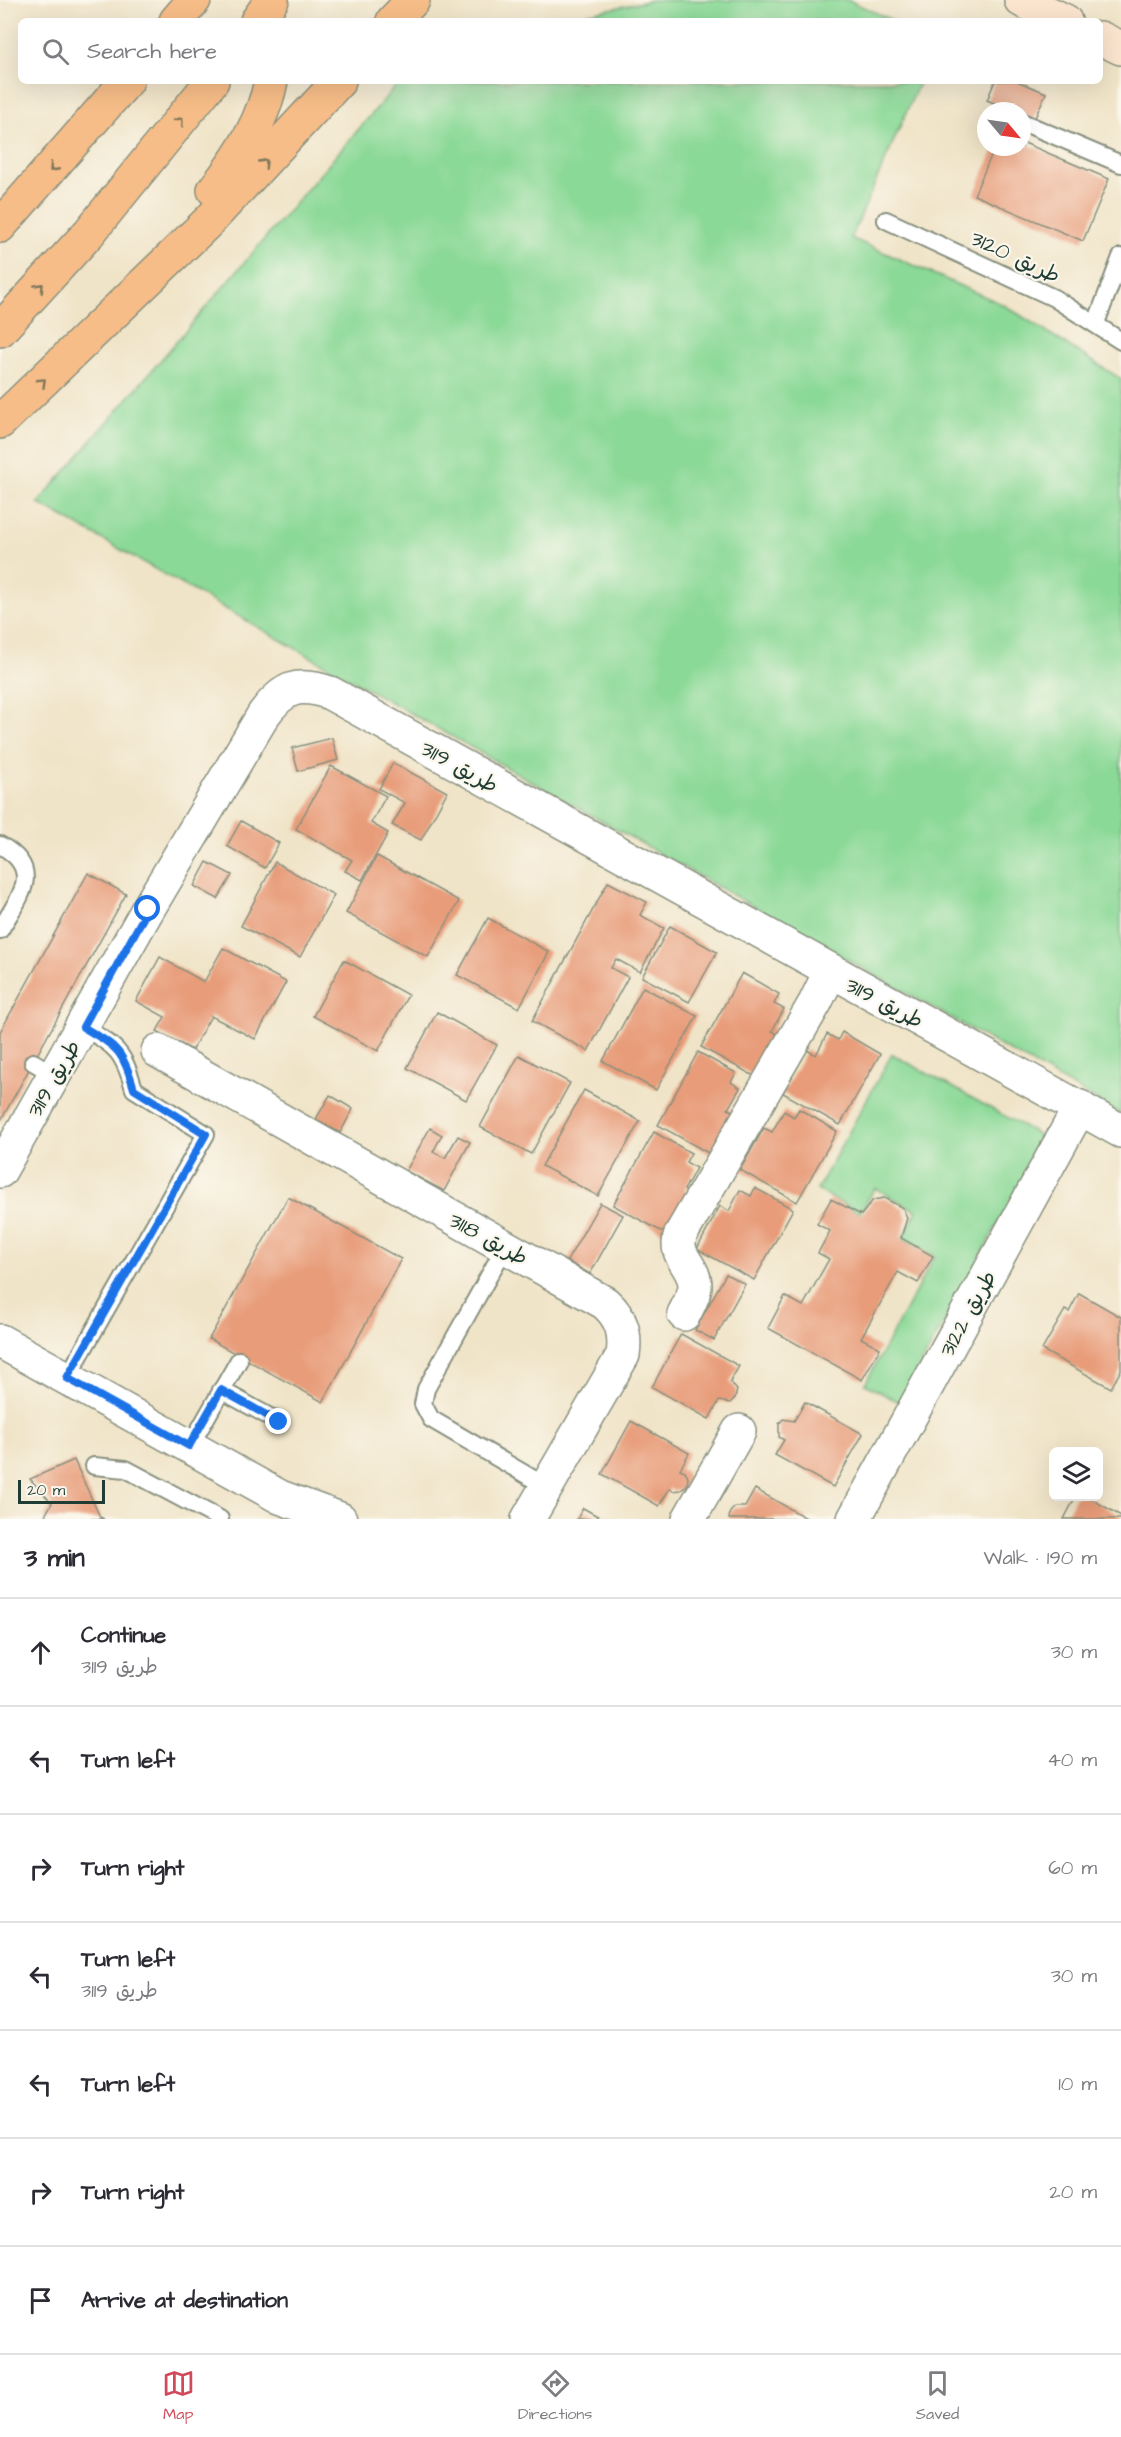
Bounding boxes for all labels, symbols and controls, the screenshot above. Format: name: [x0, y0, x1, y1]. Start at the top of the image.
search box: [18, 18, 1103, 84]
icon: search: [39, 35, 72, 68]
text: Search here: [87, 36, 217, 67]
north arrow: [977, 102, 1031, 156]
one-way arrow: [173, 117, 184, 128]
one-way arrow: [257, 160, 268, 170]
one-way arrow: [49, 161, 60, 172]
street label: طريق 3120: [966, 223, 1065, 292]
one-way arrow: [33, 283, 44, 294]
one-way arrow: [34, 378, 45, 389]
street label: طريق 3119: [415, 733, 504, 801]
route start: [134, 895, 160, 921]
street label: طريق 3119: [840, 970, 929, 1037]
street label: طريق 3119: [20, 1034, 89, 1123]
street label: طريق 3118: [443, 1205, 533, 1274]
street label: طريق 3122: [932, 1265, 1005, 1362]
route end: [265, 1408, 291, 1434]
map controls: [1049, 1447, 1103, 1501]
button: layers: [1049, 1447, 1103, 1501]
scale bar: [18, 1477, 105, 1504]
text: 20 m: [27, 1479, 65, 1501]
text: 3 min: [24, 1540, 85, 1576]
text: Walk · 190 m: [984, 1544, 1097, 1572]
text: Continue: [81, 1620, 166, 1651]
icon: ahead: [24, 1636, 57, 1669]
text: 30 m: [1051, 1638, 1097, 1666]
text: طريق 3119: [81, 1653, 158, 1681]
icon: left: [24, 1744, 57, 1777]
text: Turn left: [81, 1745, 175, 1776]
text: 40 m: [1047, 1746, 1097, 1774]
icon: right: [24, 1852, 57, 1885]
text: Turn right: [81, 1853, 184, 1884]
text: 60 m: [1048, 1854, 1097, 1882]
text: Turn left: [81, 1944, 175, 1975]
icon: left: [24, 1960, 57, 1993]
text: 30 m: [1051, 1962, 1097, 1990]
text: طريق 3119: [81, 1977, 158, 2005]
icon: left: [24, 2068, 57, 2101]
text: Turn left: [81, 2069, 175, 2100]
text: 10 m: [1058, 2070, 1097, 2098]
icon: right: [24, 2176, 57, 2209]
text: Turn right: [81, 2177, 184, 2208]
text: 20 m: [1049, 2178, 1097, 2206]
icon: arrive: [24, 2284, 57, 2317]
text: Arrive at destination: [81, 2285, 288, 2316]
tab: Map: [162, 2367, 195, 2425]
tab: Directions: [518, 2367, 592, 2425]
tab: Saved: [916, 2367, 959, 2425]

